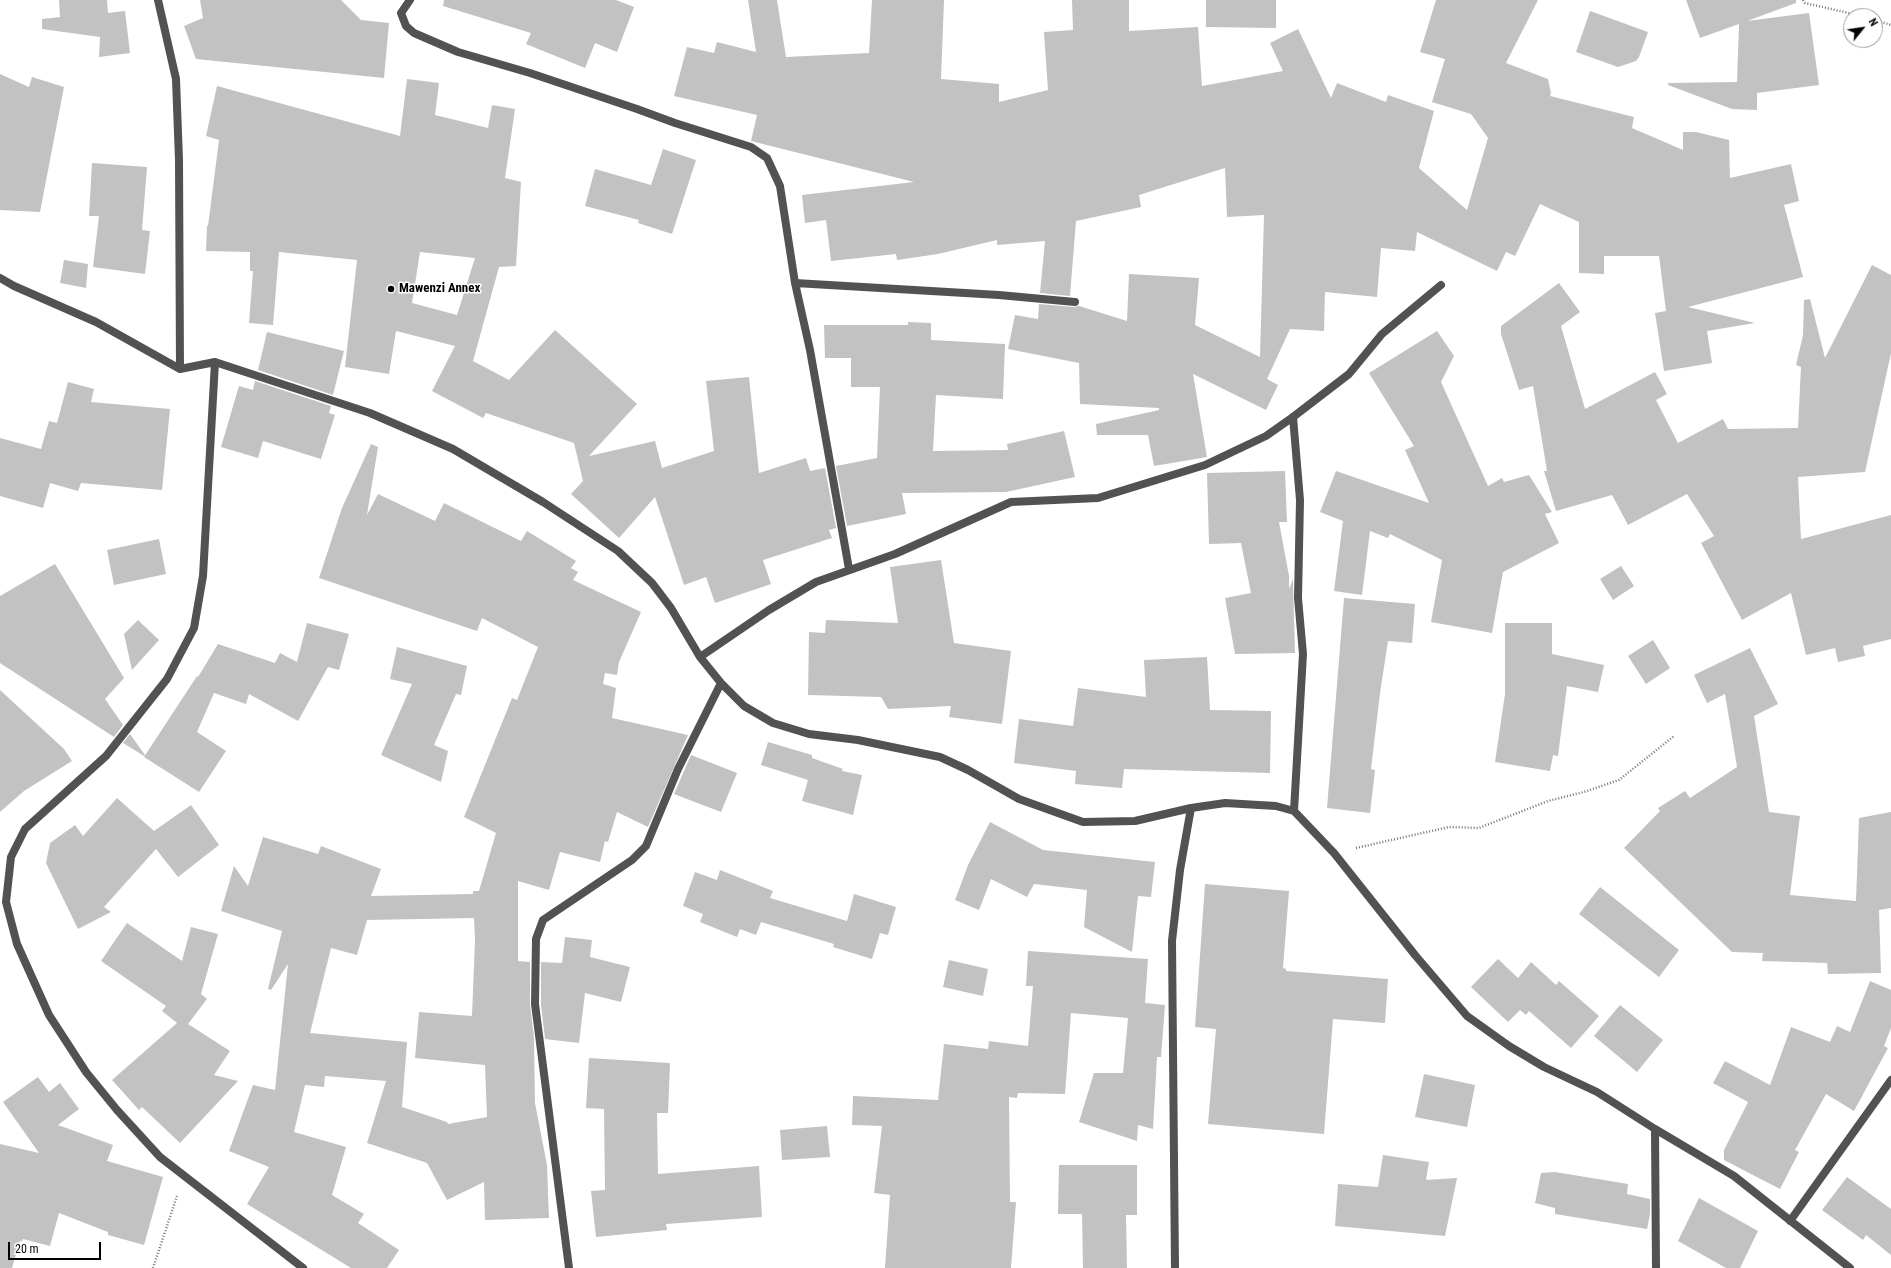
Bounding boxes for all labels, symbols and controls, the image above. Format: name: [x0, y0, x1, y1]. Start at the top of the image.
north arrow: [1843, 8, 1883, 48]
text: N: [1866, 16, 1880, 28]
place label: Mawenzi Annex: [399, 281, 480, 297]
marker: Mawenzi Annex: [386, 284, 396, 294]
scale bar: [10, 1234, 103, 1260]
text: 20 m: [15, 1242, 39, 1256]

